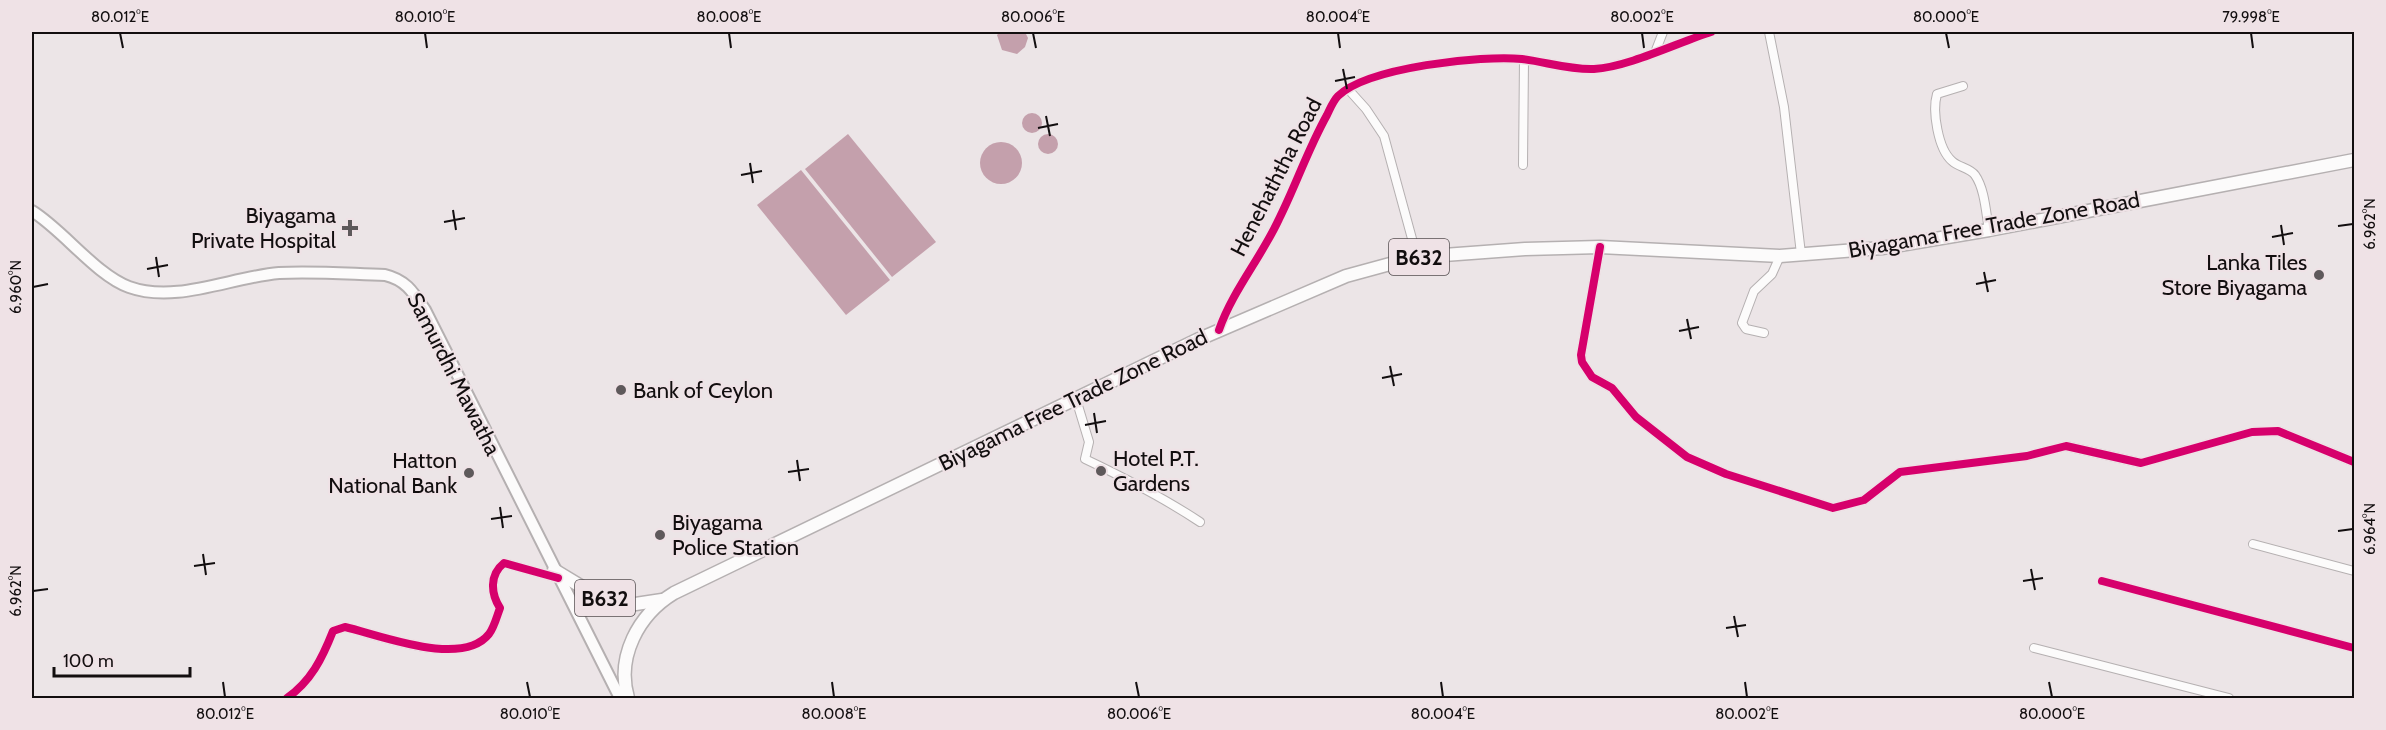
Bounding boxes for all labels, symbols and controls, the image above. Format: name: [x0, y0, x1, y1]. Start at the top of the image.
text: 80.012°E: [91, 8, 149, 26]
text: 80.010°E: [395, 8, 455, 26]
text: 80.008°E: [697, 8, 761, 26]
text: 80.006°E: [1001, 8, 1065, 26]
text: 80.004°E: [1306, 8, 1370, 26]
text: 80.002°E: [1610, 8, 1674, 26]
text: 80.000°E: [1913, 8, 1979, 26]
text: 79.998°E: [2222, 8, 2280, 26]
street label: Henehaththa Road: [1224, 93, 1328, 261]
street label: Biyagama Free Trade Zone Road: [1846, 186, 2142, 264]
text: 6.962°N: [2361, 198, 2379, 250]
place label: Biyagama Private Hospital: [191, 202, 337, 254]
marker: Biyagama Private Hospital: [341, 219, 359, 237]
road number: B632: [1389, 239, 1449, 275]
place label: Lanka Tiles Store Biyagama: [2162, 249, 2307, 301]
text: 6.960°N: [7, 260, 25, 314]
marker: Lanka Tiles Store Biyagama: [2312, 268, 2326, 282]
street label: Samurdhi Mawatha: [401, 288, 507, 460]
street label: Biyagama Free Trade Zone Road: [934, 323, 1212, 477]
place label: Bank of Ceylon: [633, 377, 773, 404]
marker: Bank of Ceylon: [614, 383, 628, 397]
place label: Hotel P.T. Gardens: [1113, 445, 1199, 497]
place label: Hatton National Bank: [328, 447, 457, 499]
marker: Hotel P.T. Gardens: [1094, 464, 1108, 478]
marker: Hatton National Bank: [462, 466, 476, 480]
text: 6.964°N: [2361, 503, 2379, 555]
place label: Biyagama Police Station: [672, 509, 799, 561]
marker: Biyagama Police Station: [653, 528, 667, 542]
text: 6.962°N: [7, 565, 25, 617]
road number: B632: [575, 580, 635, 616]
scale bar: [54, 640, 190, 678]
text: 100 m: [63, 650, 114, 672]
text: 80.012°E: [196, 705, 254, 723]
text: 80.010°E: [500, 705, 560, 723]
text: 80.008°E: [802, 705, 866, 723]
text: 80.006°E: [1107, 705, 1171, 723]
text: 80.004°E: [1411, 705, 1475, 723]
text: 80.002°E: [1715, 705, 1779, 723]
text: 80.000°E: [2019, 705, 2085, 723]

